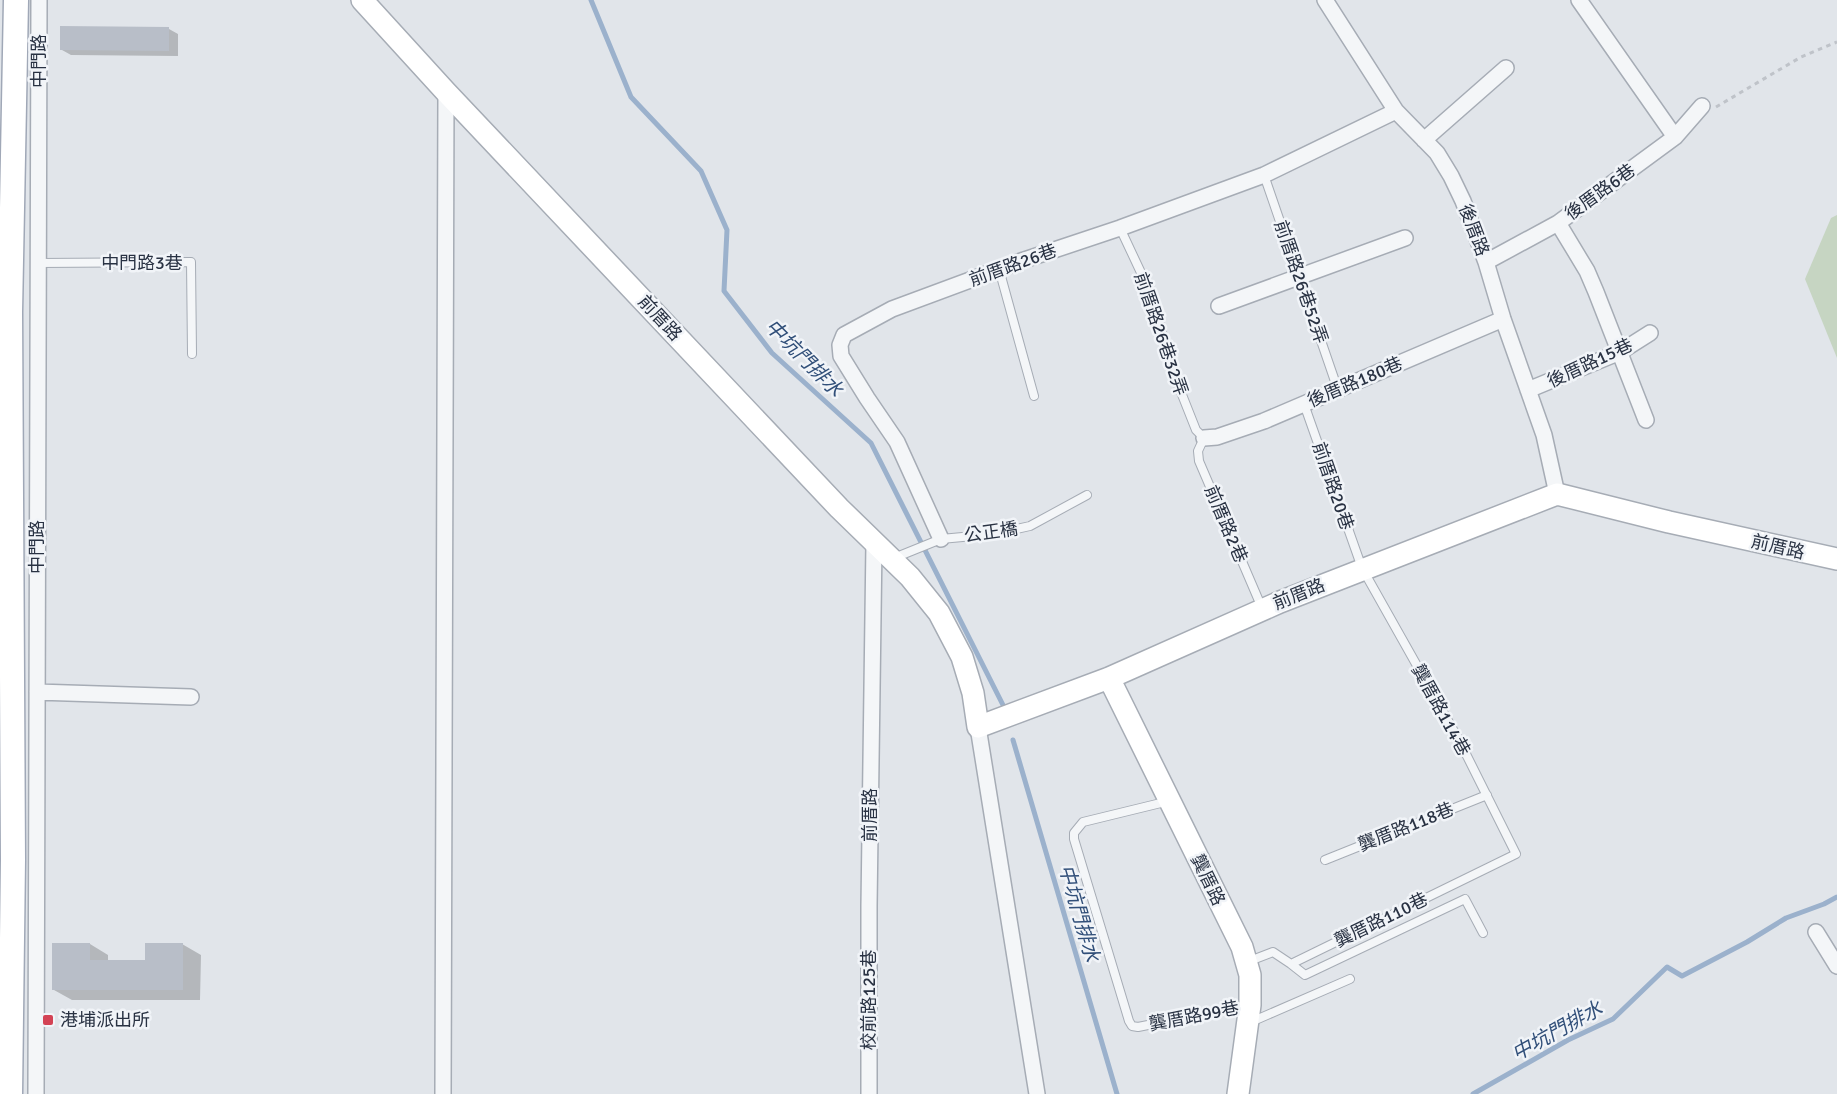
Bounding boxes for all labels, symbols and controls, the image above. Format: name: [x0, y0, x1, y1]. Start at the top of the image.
street label: 中門路: [28, 34, 50, 88]
street label: 後厝路6巷: [1560, 159, 1640, 225]
street label: 後厝路: [1454, 201, 1494, 259]
street label: 前厝路26巷52弄: [1270, 217, 1332, 347]
street label: 前厝路26巷: [966, 239, 1060, 291]
street label: 中門路3巷: [101, 252, 183, 274]
street label: 前厝路26巷32弄: [1130, 269, 1192, 399]
street label: 前厝路: [634, 291, 686, 345]
water label: 中坑門排水: [760, 314, 849, 403]
street label: 後厝路15巷: [1544, 334, 1636, 392]
street label: 後厝路180巷: [1304, 352, 1406, 412]
street label: 前厝路20巷: [1308, 439, 1358, 533]
street label: 前厝路2巷: [1200, 482, 1252, 566]
street label: 公正橋: [963, 517, 1019, 547]
street label: 中門路: [26, 520, 48, 574]
street label: 前厝路: [1749, 530, 1807, 564]
street label: 前厝路: [1270, 574, 1328, 614]
street label: 龔厝路114巷: [1407, 660, 1475, 760]
street label: 前厝路: [859, 788, 881, 842]
street label: 龔厝路118巷: [1355, 798, 1457, 856]
street label: 龔厝路: [1186, 851, 1230, 909]
water label: 中坑門排水: [1053, 861, 1105, 965]
street label: 龔厝路110巷: [1331, 888, 1431, 952]
street label: 校前路125巷: [858, 949, 880, 1051]
water label: 中坑門排水: [1507, 995, 1608, 1066]
street label: 龔厝路99巷: [1147, 996, 1241, 1036]
place label: 港埔派出所: [60, 1009, 150, 1031]
marker: 港埔派出所: [41, 1013, 55, 1027]

